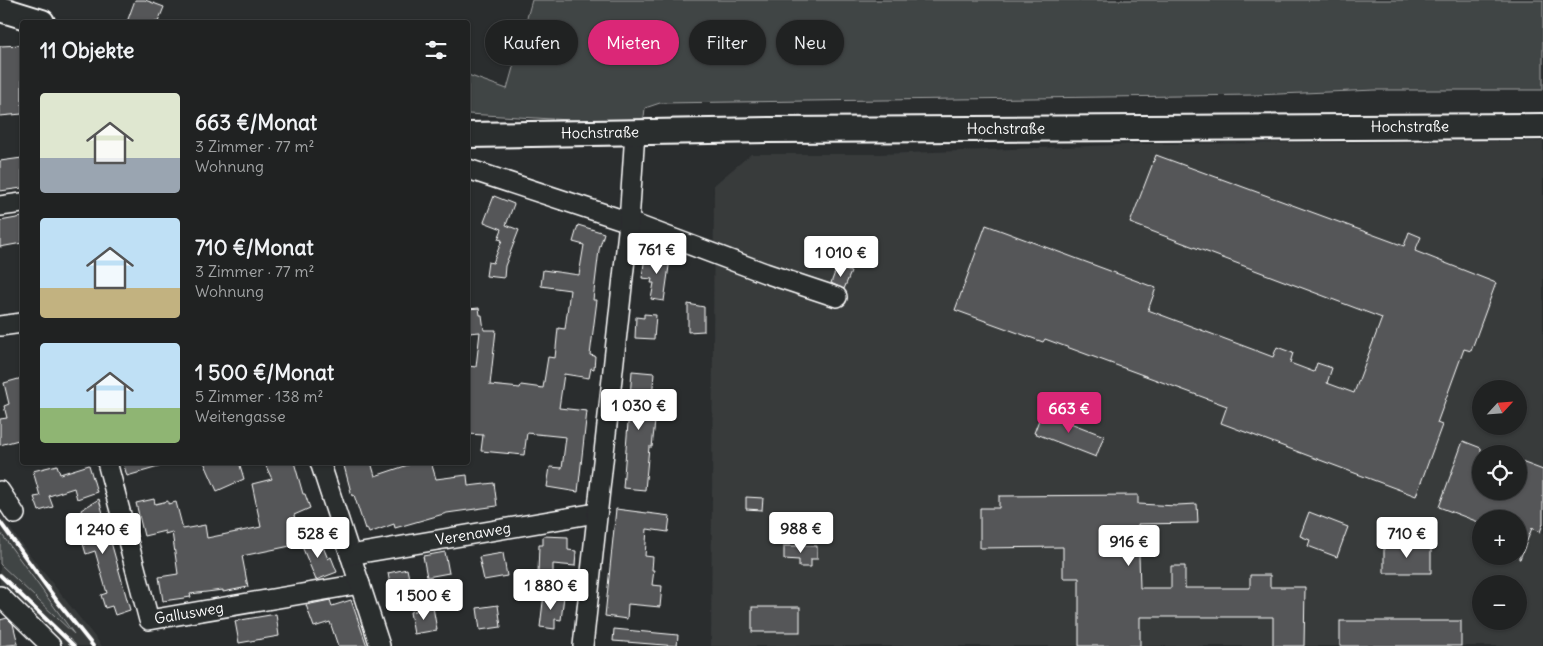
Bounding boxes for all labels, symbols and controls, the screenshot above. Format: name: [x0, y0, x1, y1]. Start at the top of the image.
chip: Kaufen: [485, 20, 578, 65]
chip: Mieten: [588, 20, 679, 65]
chip: Filter: [689, 20, 766, 65]
chip: Neu: [776, 20, 844, 65]
icon: filters: [422, 36, 450, 64]
text: 11 Objekte: [40, 37, 134, 64]
text: 663 €/Monat: [195, 109, 317, 136]
icon: home: [80, 113, 140, 173]
street label: Hochstraße: [1371, 116, 1449, 136]
street label: Hochstraße: [967, 119, 1045, 138]
street label: Hochstraße: [561, 122, 639, 142]
text: 3 Zimmer · 77 m²: [195, 136, 314, 156]
text: Wohnung: [195, 156, 264, 176]
pin: 761 €: [622, 232, 692, 275]
text: 710 €/Monat: [195, 234, 313, 261]
pin: 1 010 €: [795, 236, 887, 278]
icon: home: [80, 238, 140, 298]
text: 761 €: [638, 239, 676, 259]
text: 1 010 €: [815, 242, 867, 262]
text: 3 Zimmer · 77 m²: [195, 261, 314, 281]
text: Wohnung: [195, 281, 264, 301]
text: 1 500 €/Monat: [195, 359, 334, 386]
icon: home: [80, 363, 140, 423]
north arrow: [1472, 380, 1528, 435]
map controls: [1472, 380, 1527, 630]
text: 5 Zimmer · 138 m²: [195, 386, 324, 406]
pin: 1 030 €: [593, 388, 685, 431]
pin: 663 €: [1034, 392, 1104, 434]
text: 1 030 €: [612, 395, 666, 415]
text: 663 €: [1048, 398, 1090, 418]
text: Weitengasse: [195, 406, 286, 426]
button: locate: [1472, 445, 1527, 500]
button: +: [1472, 510, 1527, 565]
pin: 1 240 €: [57, 512, 149, 555]
pin: 988 €: [766, 512, 836, 554]
pin: 528 €: [283, 516, 353, 559]
pin: 710 €: [1372, 516, 1442, 559]
street label: Verenaweg: [434, 518, 512, 549]
text: 988 €: [780, 518, 822, 538]
text: 1 240 €: [77, 519, 129, 539]
text: 528 €: [297, 523, 339, 543]
text: 710 €: [1388, 523, 1426, 543]
pin: 916 €: [1094, 524, 1164, 567]
text: 916 €: [1110, 531, 1148, 551]
pin: 1 880 €: [505, 568, 597, 611]
text: 1 880 €: [524, 575, 578, 595]
button: −: [1472, 575, 1527, 630]
pin: 1 500 €: [378, 578, 470, 621]
text: 1 500 €: [397, 585, 451, 605]
street label: Gallusweg: [153, 597, 225, 628]

